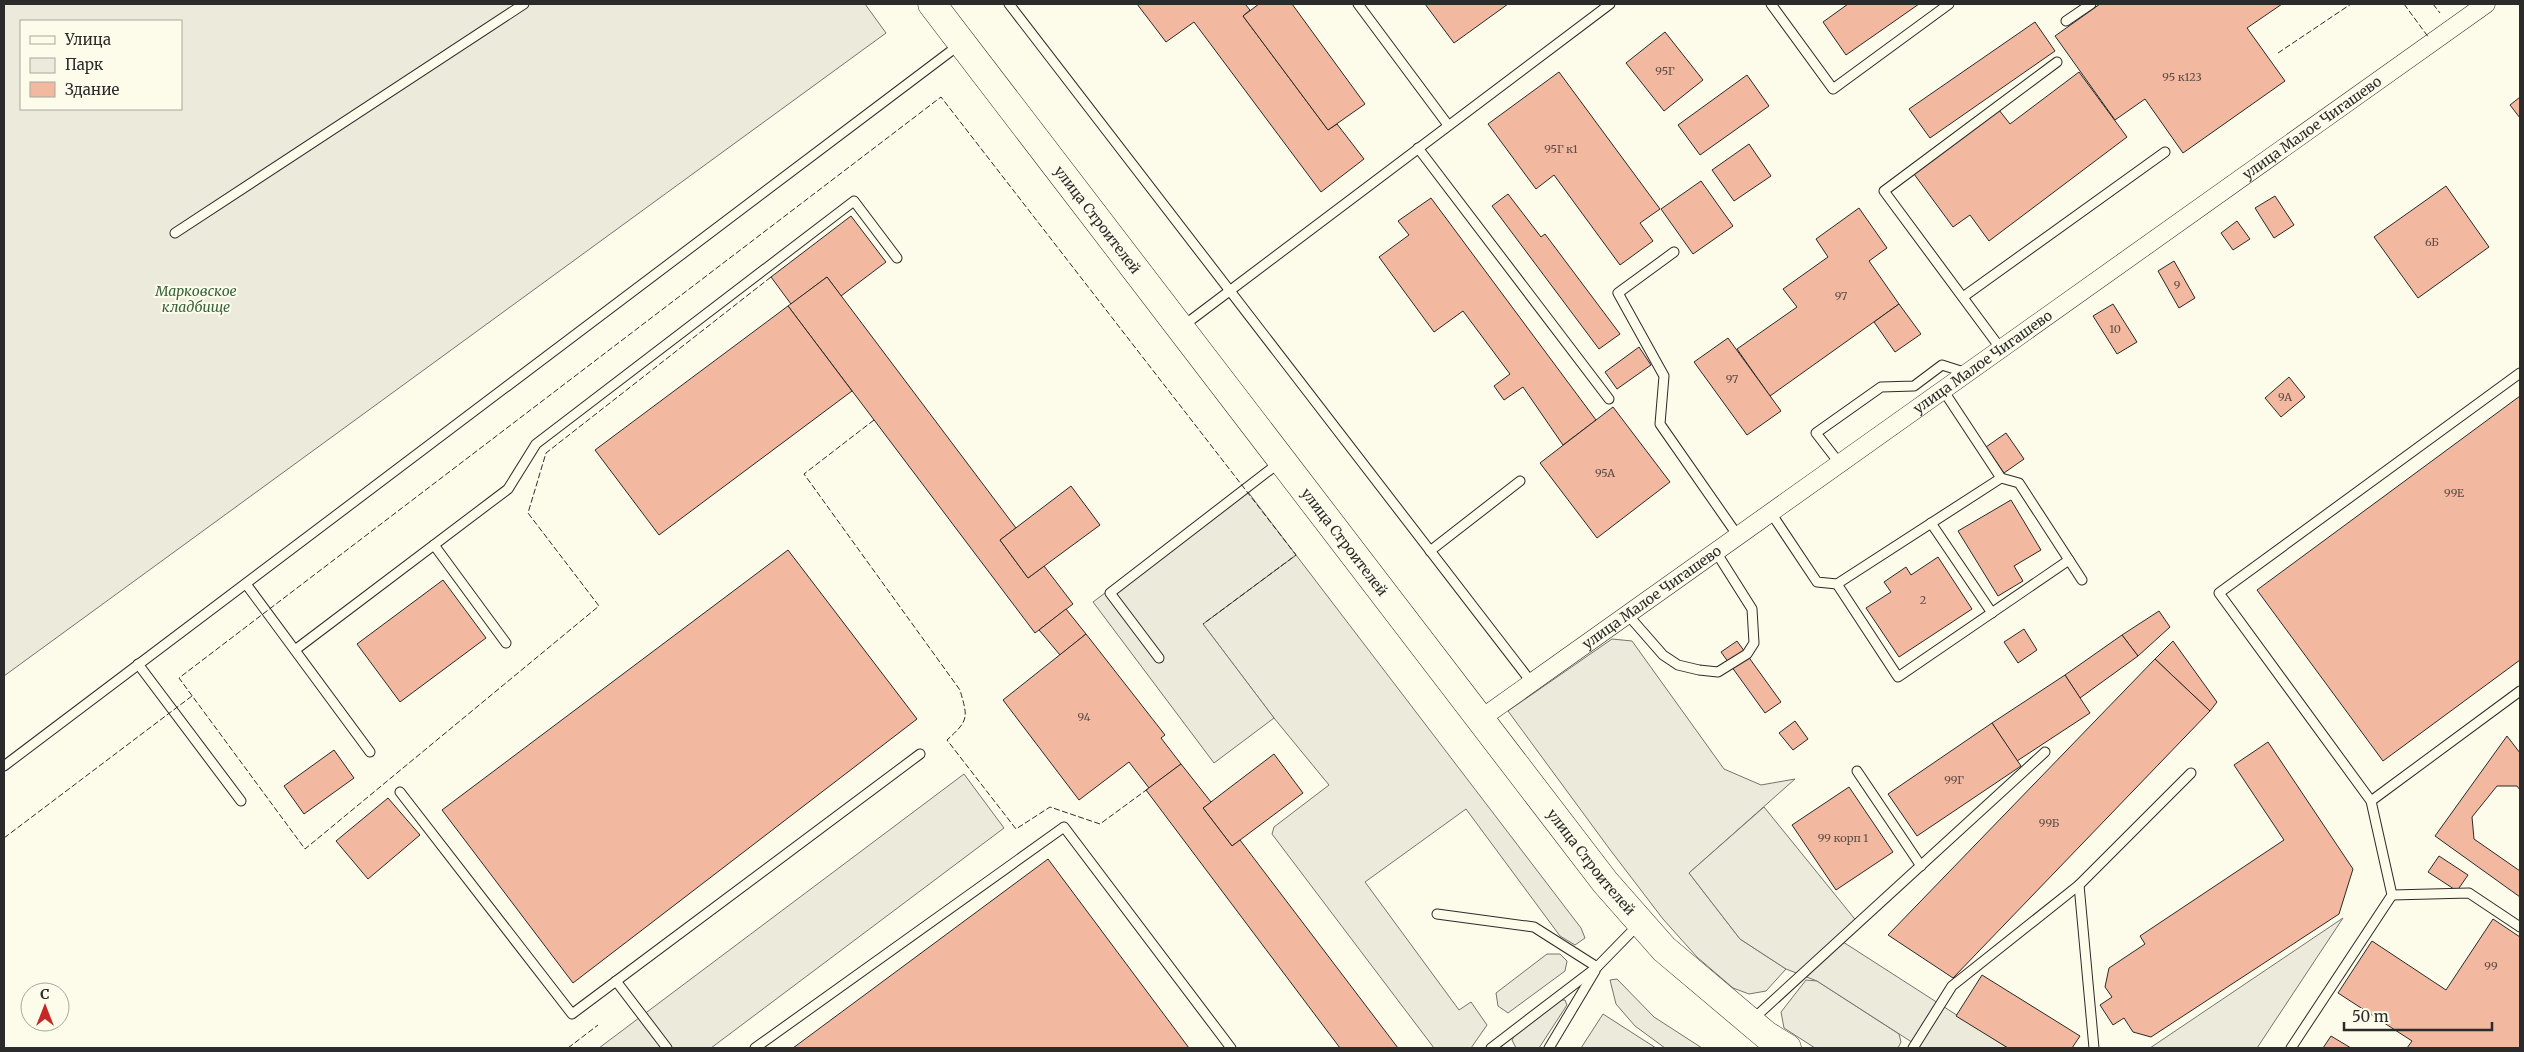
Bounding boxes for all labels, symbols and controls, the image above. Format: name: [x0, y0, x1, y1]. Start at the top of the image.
legend: [20, 20, 182, 110]
text: Улица: [64, 30, 111, 49]
text: Парк: [65, 55, 104, 74]
house number: 95Г: [1655, 64, 1675, 78]
house number: 95 к123: [2162, 70, 2202, 84]
street label: улица Малое Чигашево: [2239, 72, 2385, 183]
text: Здание: [65, 80, 119, 99]
house number: 95Г к1: [1544, 142, 1578, 156]
street label: улица Строителей: [1050, 162, 1145, 278]
house number: 6Б: [2425, 235, 2439, 249]
house number: 9: [2174, 278, 2181, 292]
park label: Марковское кладбище: [154, 282, 237, 316]
house number: 97: [1835, 289, 1847, 303]
street label: улица Малое Чигашево: [1910, 306, 2056, 417]
house number: 10: [2109, 322, 2121, 336]
house number: 97: [1726, 372, 1738, 386]
house number: 9А: [2278, 390, 2292, 404]
house number: 95А: [1595, 466, 1615, 480]
street label: улица Строителей: [1297, 485, 1392, 600]
house number: 99Е: [2444, 486, 2464, 500]
street label: улица Малое Чигашево: [1579, 542, 1725, 653]
house number: 2: [1920, 593, 1926, 607]
house number: 94: [1077, 710, 1091, 724]
house number: 99Г: [1944, 773, 1964, 787]
street label: улица Строителей: [1543, 805, 1639, 919]
house number: 99Б: [2039, 816, 2060, 830]
house number: 99 корп 1: [1818, 831, 1868, 845]
house number: 99: [2484, 959, 2498, 973]
north arrow: [20, 982, 70, 1032]
text: С: [40, 985, 50, 1003]
scale bar: [2344, 1000, 2492, 1032]
text: 50 m: [2352, 1007, 2389, 1026]

